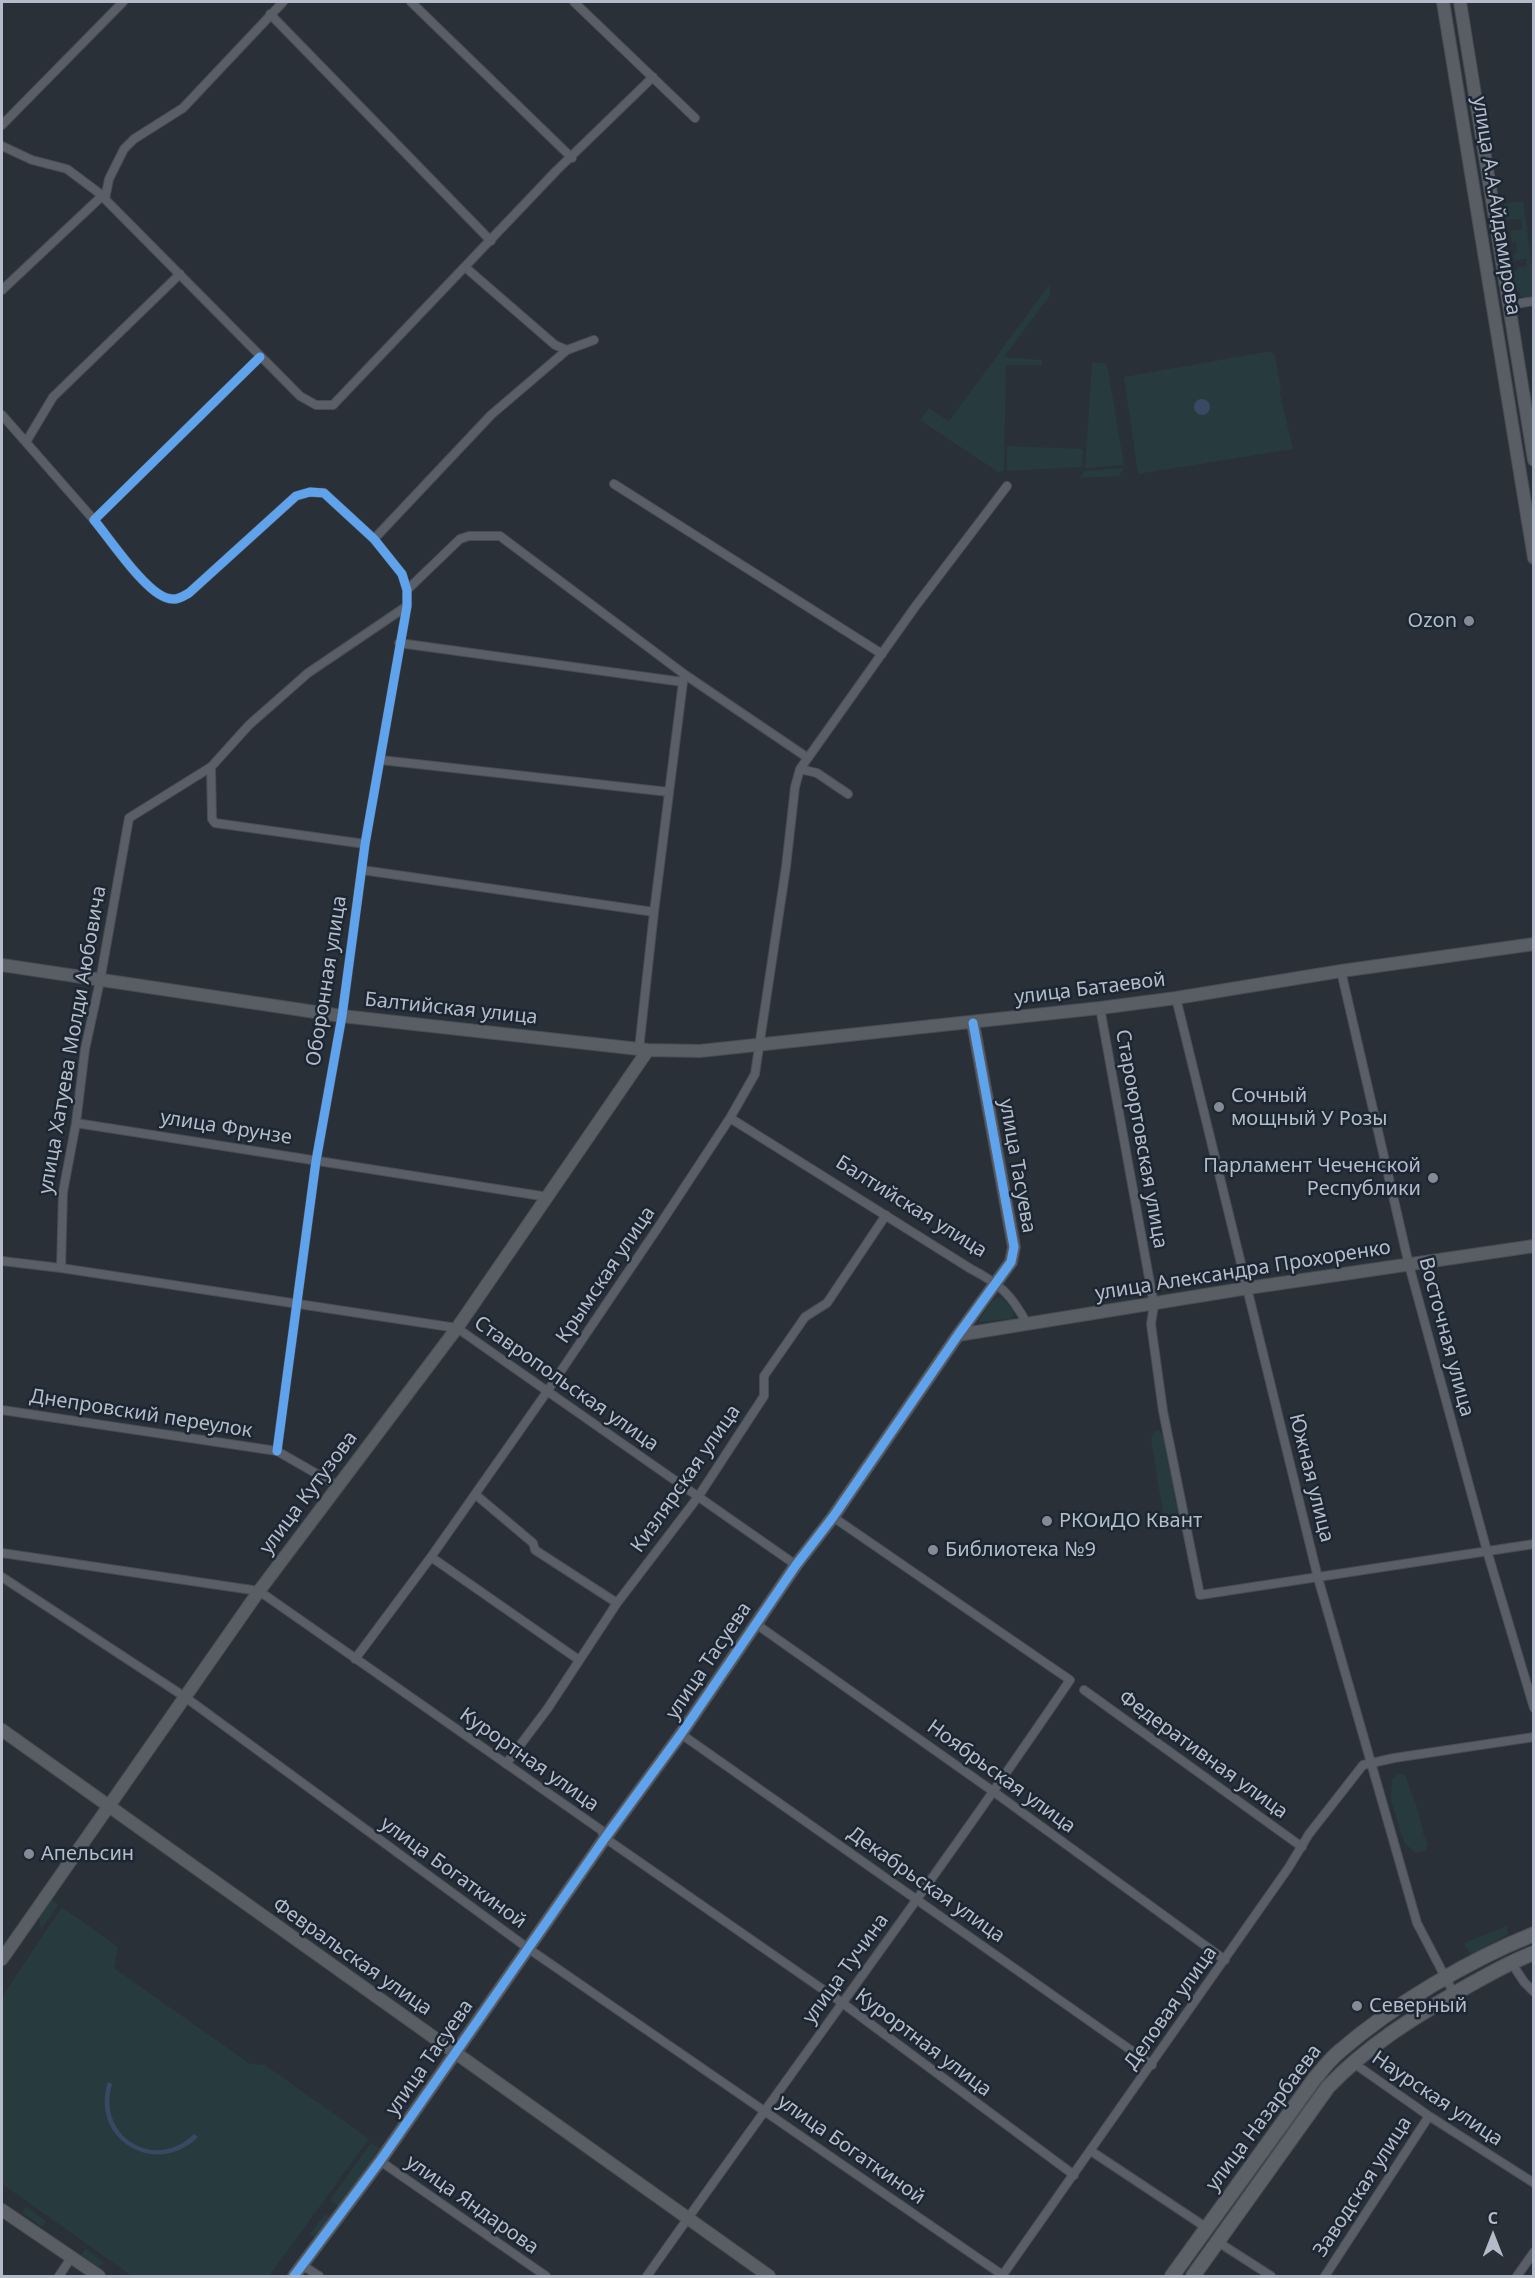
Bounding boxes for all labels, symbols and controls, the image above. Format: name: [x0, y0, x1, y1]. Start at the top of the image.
street label: улица А.А.Айдамирова: [1467, 95, 1525, 317]
place label: Ozon: [1408, 609, 1457, 633]
marker: Ozon: [1462, 614, 1476, 628]
street label: улица Хатуева Молди Аюбовича: [34, 884, 112, 1196]
street label: Оборонная улица: [302, 894, 352, 1068]
street label: улица Батаевой: [1013, 968, 1167, 1010]
street label: Балтийская улица: [363, 988, 539, 1030]
street label: Староюртовская улица: [1110, 1028, 1172, 1250]
place label: Сочный мощный У Розы: [1231, 1084, 1387, 1131]
street label: улица Тасуева: [993, 1097, 1041, 1235]
marker: Сочный мощный У Розы: [1212, 1100, 1226, 1114]
street label: улица Фрунзе: [158, 1106, 294, 1150]
street label: Балтийская улица: [831, 1151, 991, 1263]
place label: Парламент Чеченской Республики: [1203, 1154, 1421, 1201]
marker: Парламент Чеченской Республики: [1426, 1171, 1440, 1185]
street label: Крымская улица: [551, 1202, 661, 1348]
street label: улица Александра Прохоренко: [1093, 1236, 1393, 1306]
street label: Восточная улица: [1413, 1255, 1479, 1419]
street label: Ставропольская улица: [469, 1311, 663, 1457]
street label: Днепровский переулок: [28, 1385, 254, 1443]
street label: Кизлярская улица: [626, 1401, 746, 1557]
street label: Южная улица: [1283, 1411, 1339, 1545]
street label: улица Кутузова: [255, 1427, 363, 1559]
place label: РКОиДО Квант: [1059, 1509, 1202, 1533]
marker: РКОиДО Квант: [1040, 1514, 1054, 1528]
place label: Библиотека №9: [945, 1538, 1096, 1562]
marker: Библиотека №9: [926, 1543, 940, 1557]
street label: улица Тасуева: [661, 1598, 757, 1724]
street label: Федеративная улица: [1114, 1686, 1292, 1824]
street label: Курортная улица: [455, 1703, 603, 1817]
street label: Ноябрьская улица: [922, 1715, 1080, 1839]
street label: улица Богаткиной: [375, 1812, 531, 1934]
street label: Декабрьская улица: [843, 1822, 1009, 1948]
place label: Апельсин: [41, 1842, 134, 1866]
marker: Апельсин: [22, 1847, 36, 1861]
street label: Февральская улица: [268, 1893, 436, 2021]
street label: улица Тучина: [798, 1909, 894, 2029]
street label: Деловая улица: [1120, 1942, 1222, 2074]
street label: Курортная улица: [850, 1984, 996, 2102]
place label: Северный: [1369, 1994, 1467, 2018]
street label: улица Тасуева: [381, 1995, 479, 2121]
marker: Северный: [1350, 1999, 1364, 2013]
street label: улица Назарбаева: [1201, 2040, 1327, 2196]
street label: Наурская улица: [1367, 2046, 1507, 2152]
street label: улица Богаткиной: [773, 2090, 929, 2210]
street label: Заводская улица: [1309, 2112, 1417, 2262]
street label: улица Яндарова: [401, 2150, 543, 2260]
north arrow: [1463, 2206, 1523, 2266]
text: С: [1488, 2207, 1498, 2229]

